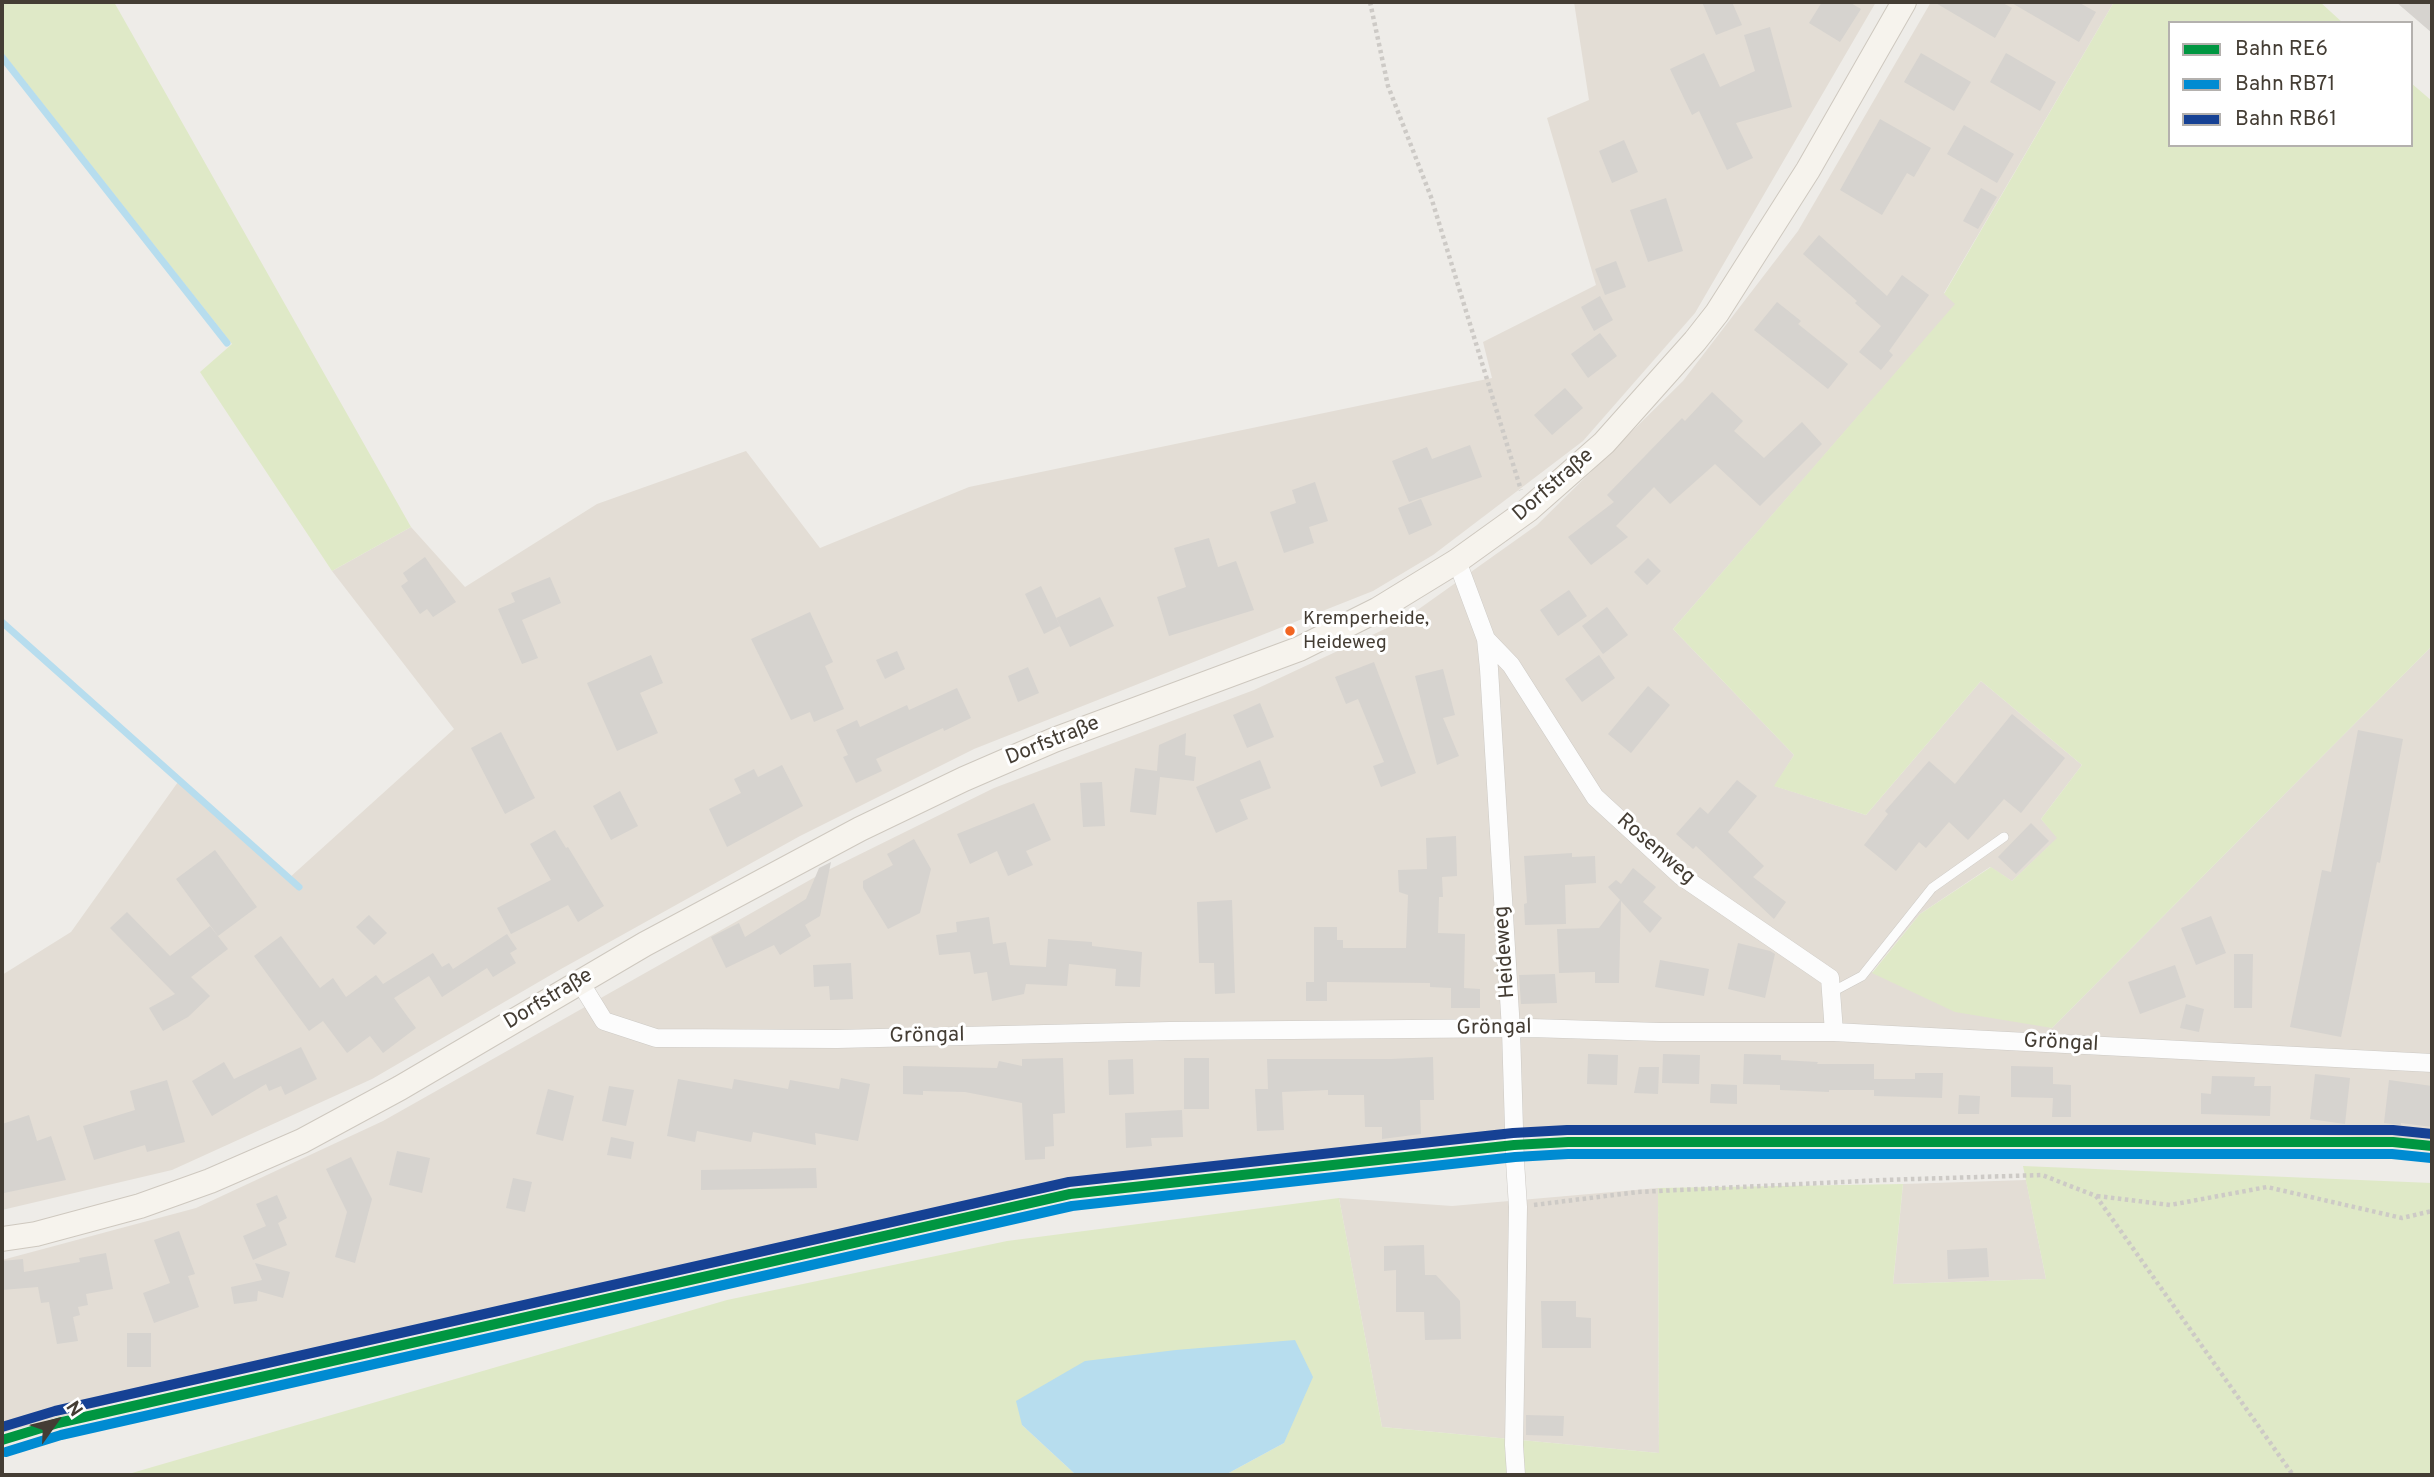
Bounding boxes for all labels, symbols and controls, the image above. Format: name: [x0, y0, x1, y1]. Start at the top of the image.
legend: [2168, 21, 2413, 147]
text: Bahn RE6: [2235, 36, 2328, 63]
text: Bahn RB71: [2235, 71, 2335, 98]
text: Bahn RB61: [2235, 106, 2337, 133]
street label: Dorfstraße: [1508, 444, 1600, 528]
place label: Kremperheide, Heideweg: [1303, 609, 1429, 653]
marker: Kremperheide, Heideweg: [1283, 624, 1297, 638]
street label: Dorfstraße: [1002, 712, 1104, 772]
street label: Rosenweg: [1611, 809, 1699, 891]
street label: Heideweg: [1490, 905, 1522, 999]
street label: Dorfstraße: [500, 964, 598, 1036]
street label: Gröngal: [1456, 1016, 1532, 1042]
street label: Gröngal: [889, 1024, 965, 1050]
street label: Gröngal: [2023, 1029, 2099, 1059]
north arrow: [21, 1386, 91, 1456]
text: N: [60, 1397, 87, 1422]

